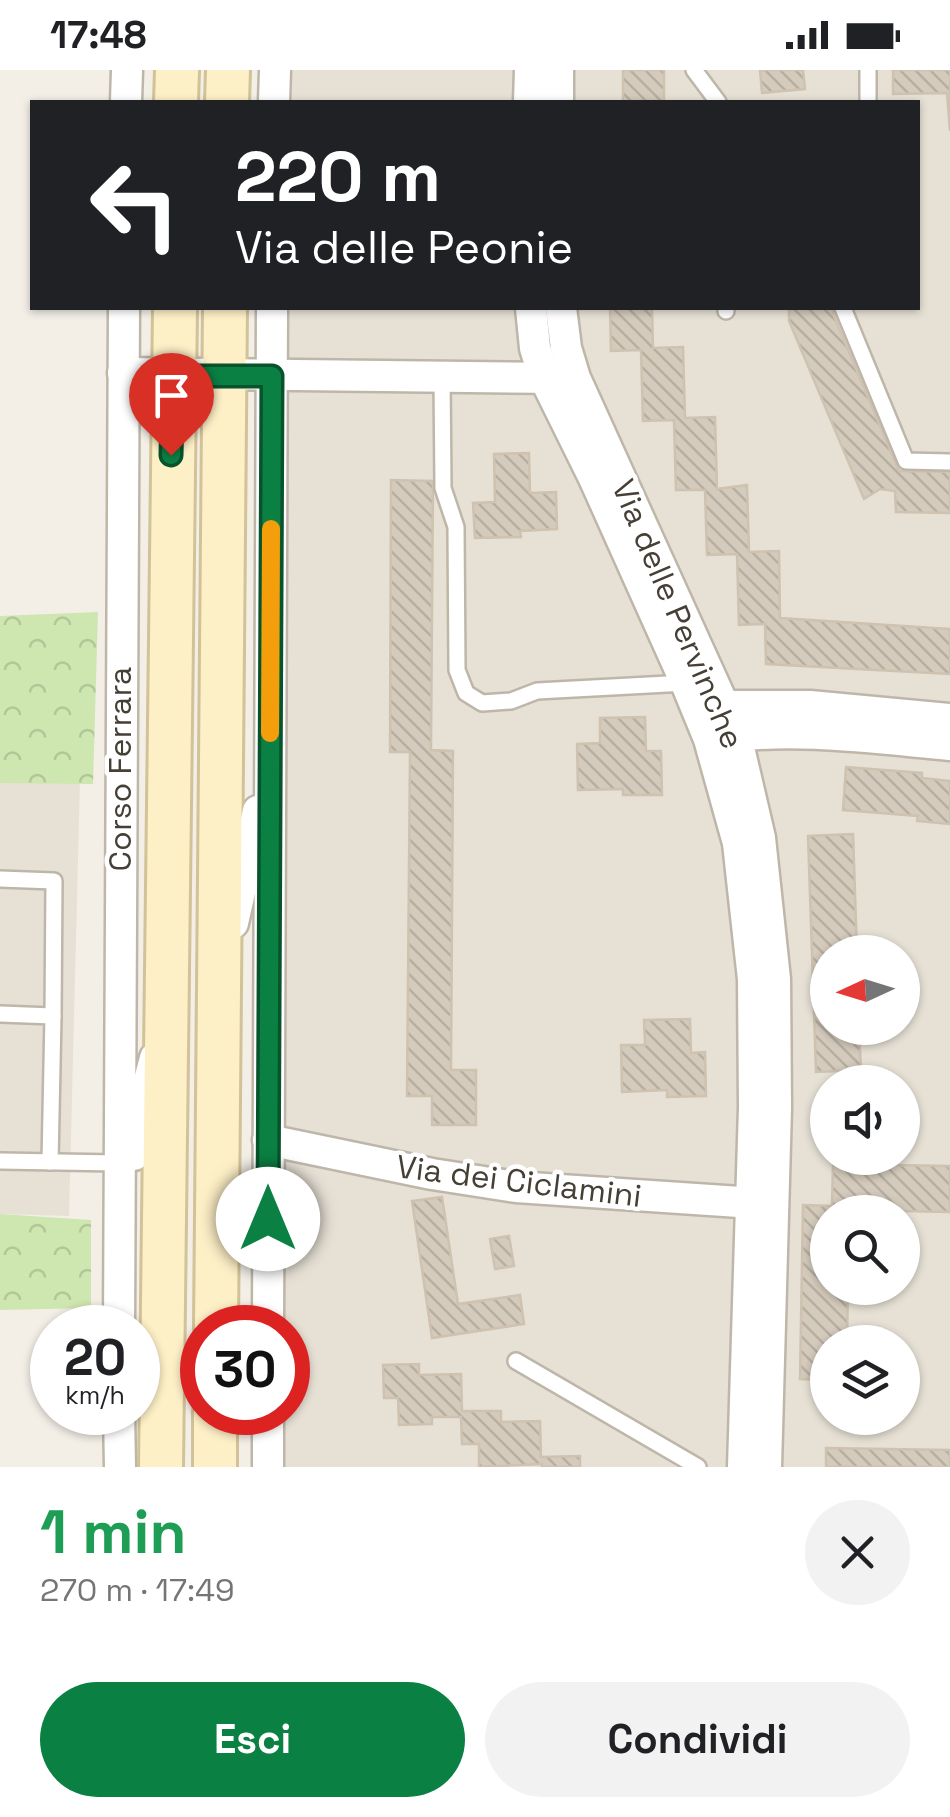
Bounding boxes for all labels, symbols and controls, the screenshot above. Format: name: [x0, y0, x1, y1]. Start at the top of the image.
text: 17:48: [50, 11, 147, 59]
text: 220 m: [235, 132, 441, 221]
icon: left: [70, 140, 200, 270]
text: Via delle Peonie: [235, 219, 573, 276]
pin: [129, 353, 214, 456]
icon: arrive: [144, 368, 199, 423]
street label: Via delle Pervinche: [603, 473, 753, 755]
street label: Corso Ferrara: [100, 667, 140, 871]
north arrow: [810, 935, 920, 1045]
map controls: [810, 935, 920, 1435]
button: sound: [810, 1065, 920, 1175]
street label: Via dei Ciclamini: [394, 1146, 644, 1216]
position arrow: [216, 1167, 320, 1271]
button: search: [810, 1195, 920, 1305]
speed limit sign: 30: [180, 1305, 310, 1435]
button: layers: [810, 1325, 920, 1435]
text: 20: [64, 1326, 126, 1390]
text: km/h: [65, 1379, 125, 1411]
text: 1 min: [40, 1494, 187, 1571]
button: close: [805, 1500, 910, 1605]
text: 270 m · 17:49: [40, 1570, 235, 1610]
button: Esci: [40, 1682, 465, 1797]
button: Condividi: [485, 1682, 910, 1797]

